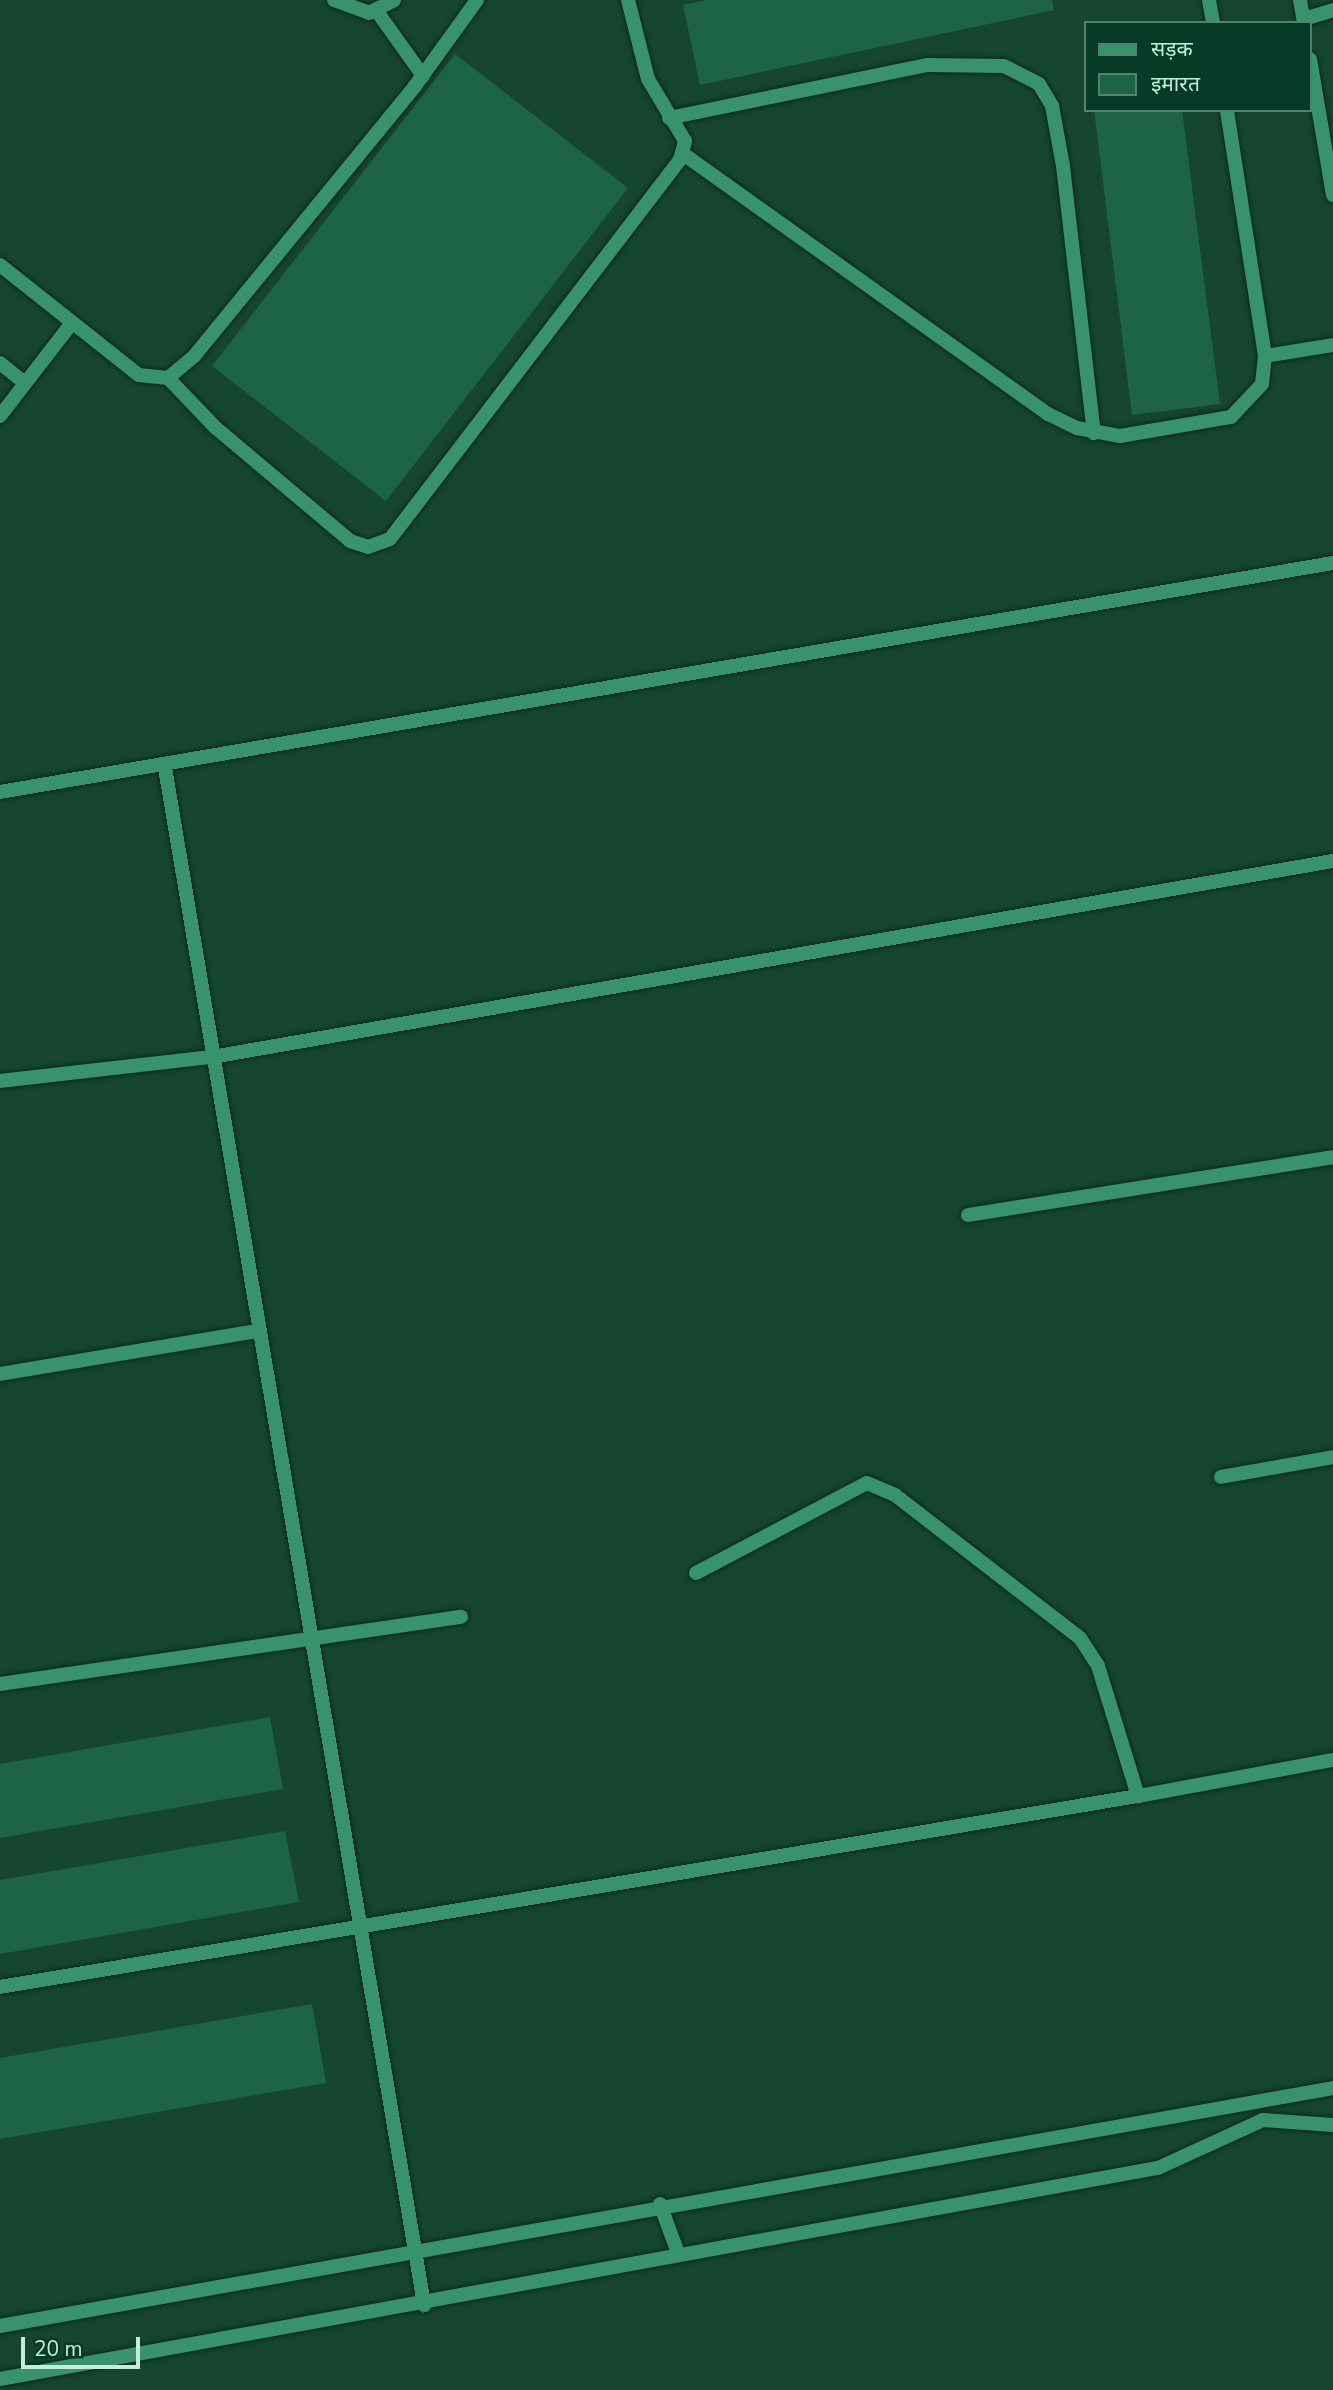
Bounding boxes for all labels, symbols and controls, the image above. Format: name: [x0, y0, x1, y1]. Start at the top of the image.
legend: [1084, 21, 1312, 112]
text: सड़क: [1151, 35, 1193, 63]
text: इमारत: [1151, 70, 1200, 98]
scale bar: [24, 2324, 144, 2368]
text: 20 m: [34, 2335, 83, 2363]

